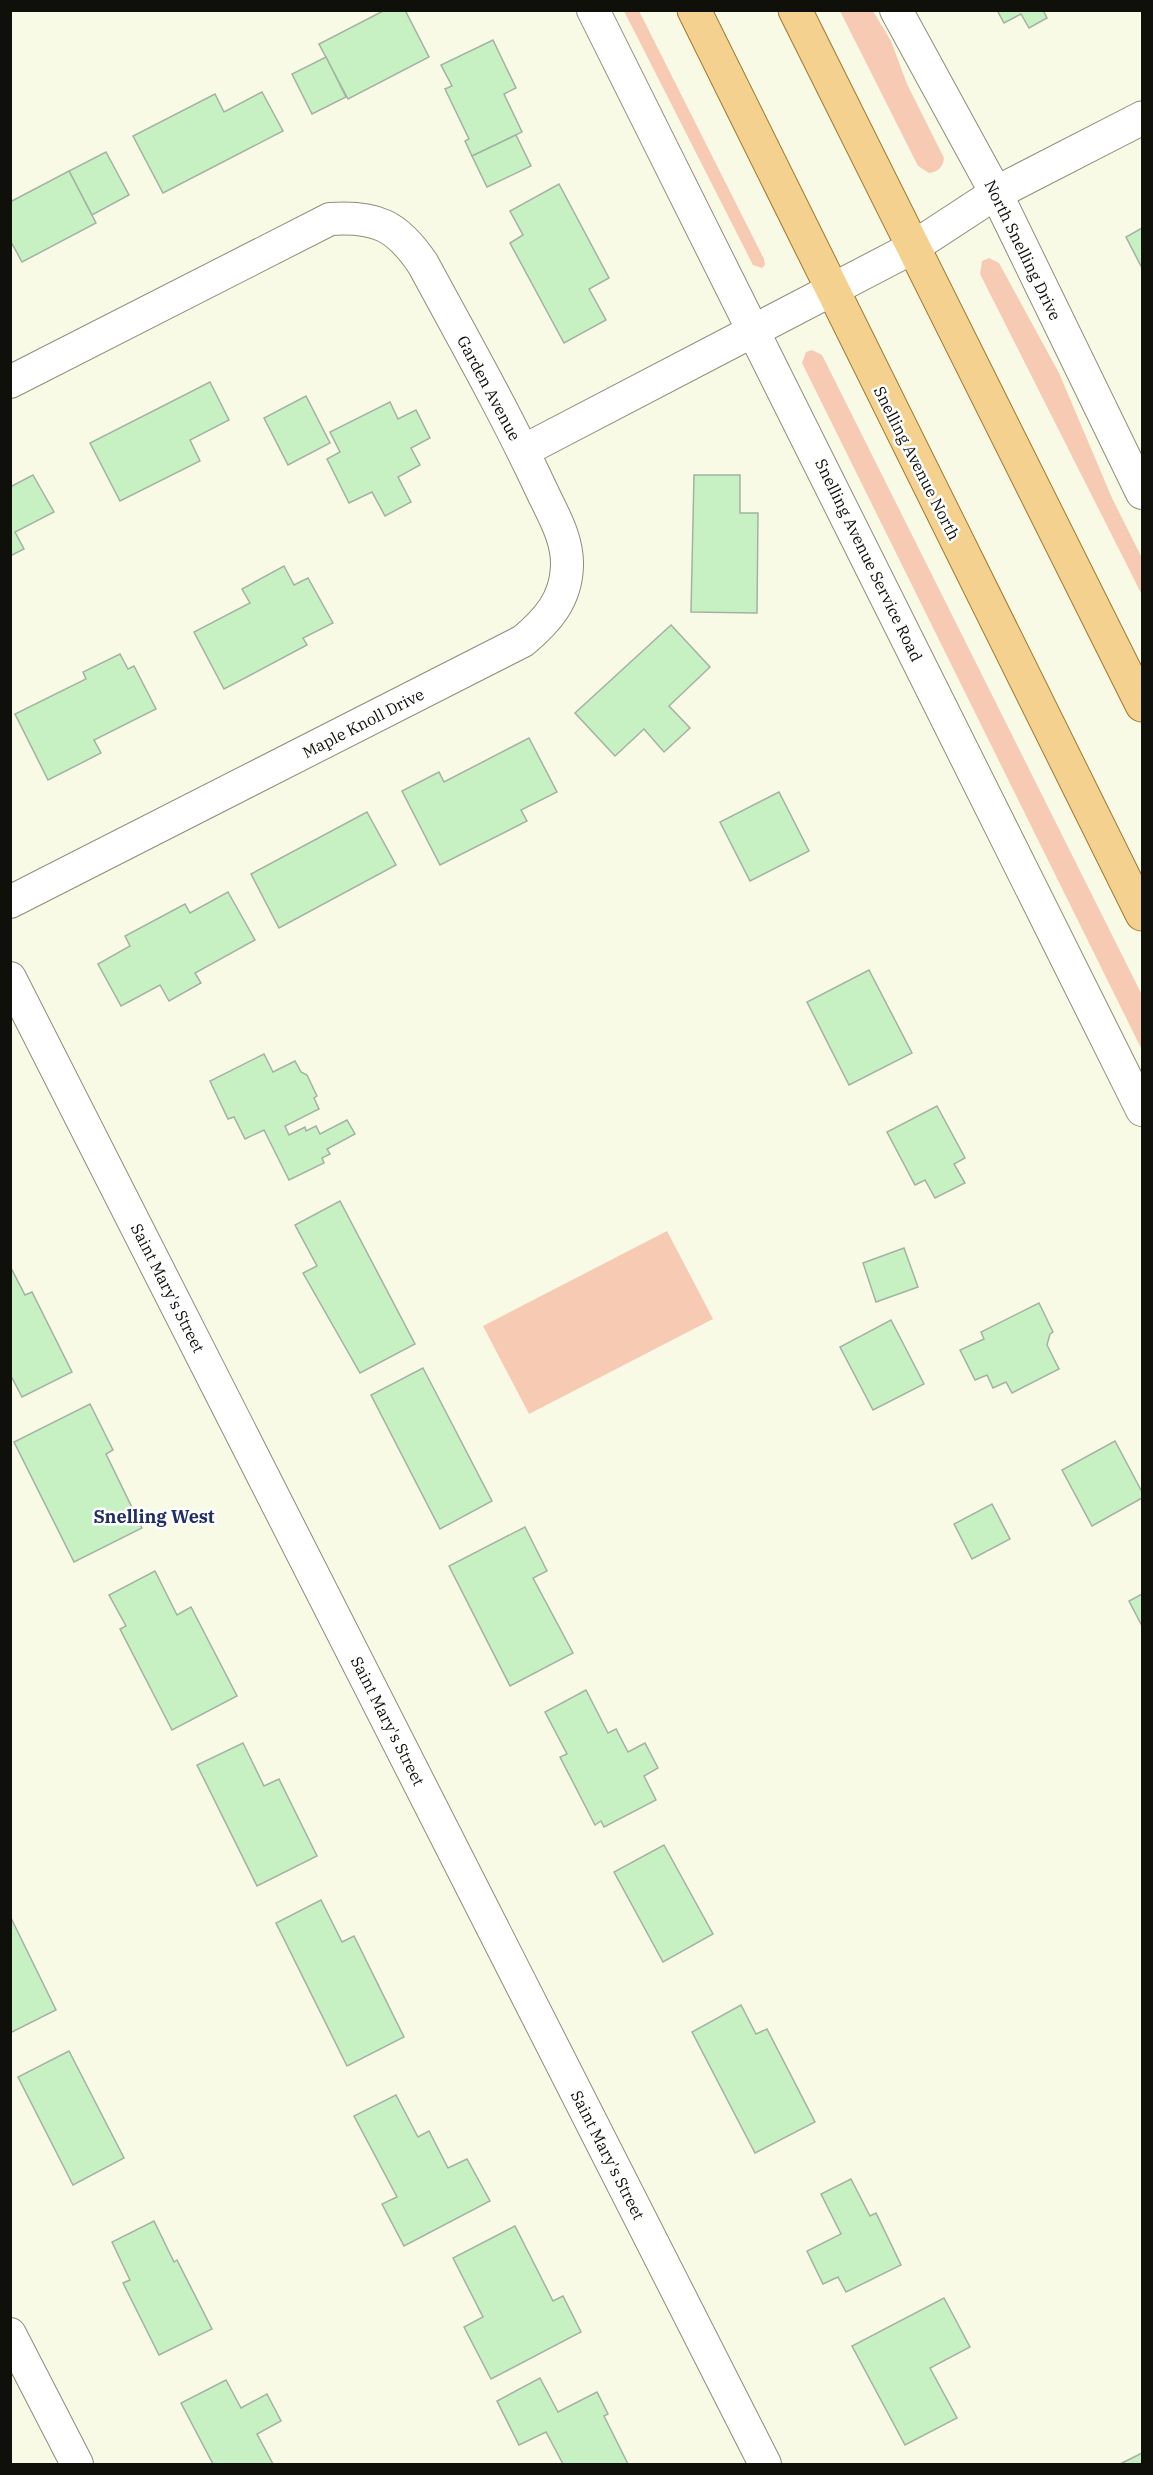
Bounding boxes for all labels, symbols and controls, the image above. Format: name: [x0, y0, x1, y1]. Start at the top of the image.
street label: North Snelling Drive: [980, 176, 1066, 324]
street label: Garden Avenue: [453, 332, 525, 444]
street label: Snelling Avenue North: [870, 383, 964, 543]
street label: Snelling Avenue Service Road: [811, 455, 927, 665]
street label: Maple Knoll Drive: [299, 684, 427, 762]
street label: Saint Mary's Street: [127, 1220, 209, 1356]
district label: Snelling West: [93, 1505, 215, 1528]
street label: Saint Mary's Street: [347, 1653, 429, 1789]
street label: Saint Mary's Street: [567, 2087, 649, 2223]

